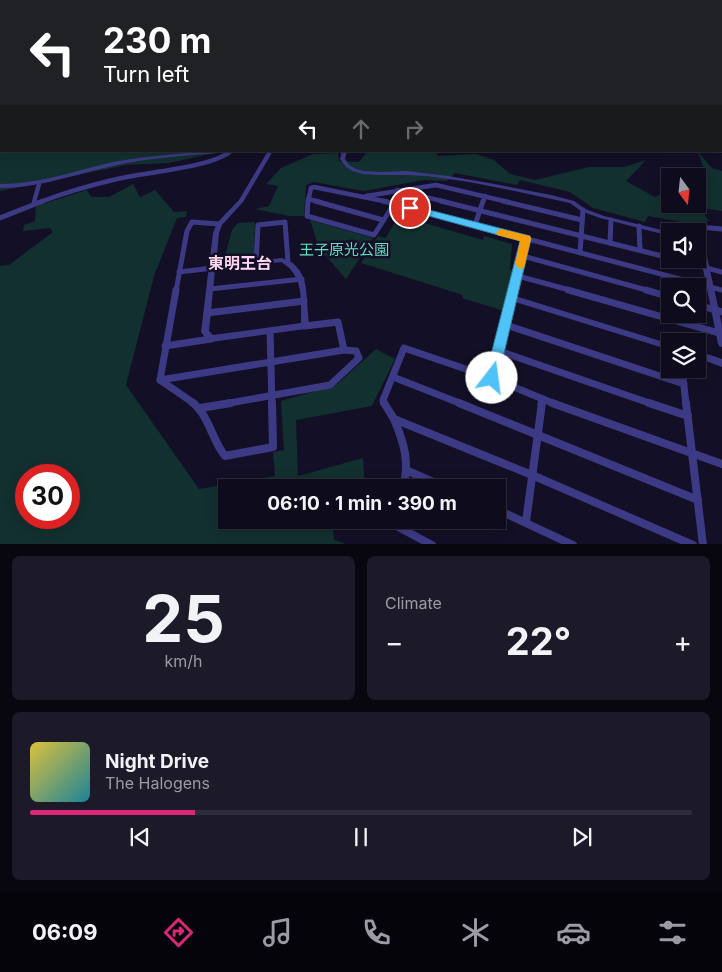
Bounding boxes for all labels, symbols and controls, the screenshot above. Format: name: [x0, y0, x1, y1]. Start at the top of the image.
text: 230 m: [103, 19, 211, 61]
icon: left: [20, 20, 85, 85]
text: Turn left: [103, 61, 189, 87]
icon: left: [294, 115, 322, 143]
icon: ahead: [347, 115, 375, 143]
icon: right: [400, 115, 428, 143]
north arrow: [661, 168, 706, 212]
map controls: [661, 168, 706, 378]
pin: [389, 187, 431, 229]
icon: arrive: [396, 194, 424, 222]
button: sound: [661, 223, 706, 268]
park label: 王子原光公園: [299, 240, 389, 259]
district label: 東明王台: [208, 253, 272, 273]
button: search: [661, 278, 706, 323]
button: layers: [661, 333, 706, 378]
position arrow: [465, 351, 517, 403]
speed limit sign: 30: [15, 464, 80, 529]
text: 06:10 · 1 min · 390 m: [267, 492, 457, 515]
text: 25: [142, 579, 225, 658]
text: Climate: [385, 593, 442, 613]
text: 22°: [506, 618, 571, 664]
text: −: [385, 625, 404, 659]
text: +: [673, 625, 692, 659]
text: km/h: [164, 651, 203, 671]
text: Night Drive: [105, 750, 209, 773]
text: The Halogens: [105, 773, 210, 793]
icon: previous: [126, 823, 154, 851]
icon: pause: [347, 823, 375, 851]
icon: next: [568, 823, 596, 851]
icon: directions: [161, 915, 196, 950]
icon: music: [260, 915, 295, 950]
icon: phone: [359, 915, 394, 950]
icon: climate: [458, 915, 493, 950]
icon: car: [556, 915, 591, 950]
icon: filters: [655, 915, 690, 950]
text: 06:09: [32, 919, 97, 945]

